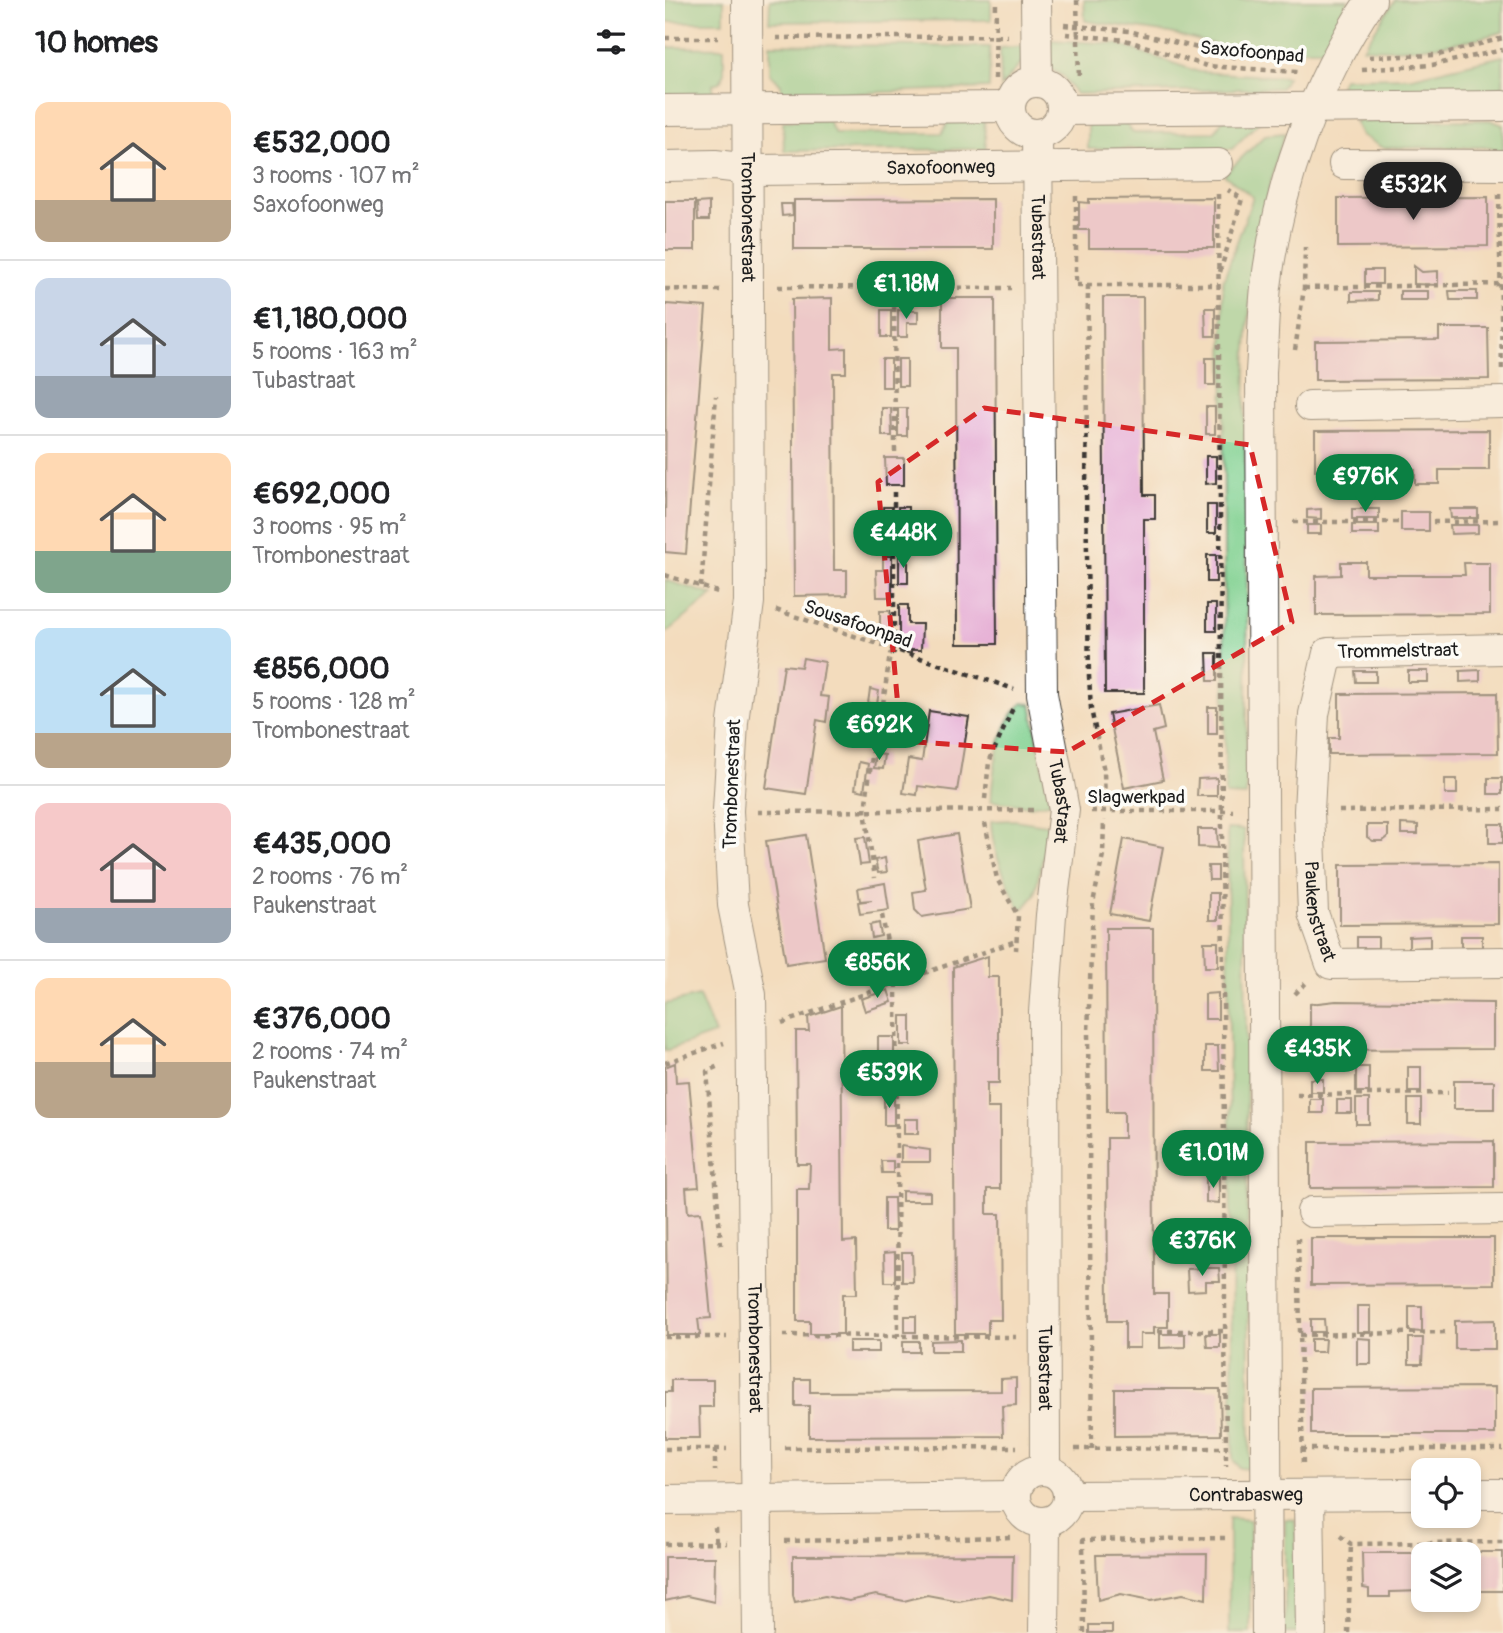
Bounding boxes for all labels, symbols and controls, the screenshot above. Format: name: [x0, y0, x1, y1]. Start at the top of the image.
icon: filters: [592, 23, 630, 61]
text: 10 homes: [35, 24, 158, 61]
street label: Saxofoonpad: [1199, 36, 1305, 68]
text: €532,000: [252, 124, 391, 161]
icon: home: [91, 130, 175, 214]
street label: Trombonestraat: [736, 152, 760, 282]
street label: Saxofoonweg: [886, 155, 995, 180]
text: 3 rooms · 107 m²: [252, 161, 420, 190]
pin: €532K: [1364, 162, 1462, 222]
text: €532K: [1379, 170, 1447, 199]
text: Saxofoonweg: [252, 190, 384, 219]
street label: Tubastraat: [1026, 194, 1050, 280]
pin: €1.18M: [849, 262, 963, 321]
text: €1.18M: [873, 269, 939, 298]
text: €1,180,000: [252, 300, 408, 337]
icon: home: [91, 306, 175, 390]
text: 5 rooms · 163 m²: [252, 337, 418, 366]
text: Tubastraat: [252, 366, 355, 395]
pin: €976K: [1316, 454, 1414, 514]
text: €976K: [1332, 462, 1398, 491]
text: €692,000: [252, 475, 391, 512]
icon: home: [91, 481, 175, 565]
pin: €448K: [854, 510, 952, 570]
text: 3 rooms · 95 m²: [252, 512, 407, 541]
text: €448K: [869, 518, 937, 547]
text: Trombonestraat: [252, 541, 409, 570]
street label: Sousafoonpad: [801, 594, 915, 654]
street label: Trommelstraat: [1337, 638, 1459, 664]
text: €856,000: [252, 650, 390, 687]
icon: home: [91, 656, 175, 740]
text: 5 rooms · 128 m²: [252, 687, 416, 716]
pin: €692K: [830, 702, 928, 762]
text: €692K: [845, 710, 913, 739]
text: Trombonestraat: [252, 716, 409, 745]
street label: Trombonestraat: [718, 718, 746, 849]
street label: Tubastraat: [1043, 757, 1076, 845]
street label: Slagwerkpad: [1087, 785, 1185, 809]
text: €435,000: [252, 825, 391, 862]
icon: home: [91, 831, 175, 915]
street label: Paukenstraat: [1299, 860, 1341, 965]
text: 2 rooms · 76 m²: [252, 862, 408, 891]
text: Paukenstraat: [252, 891, 376, 920]
pin: €856K: [828, 940, 926, 1000]
text: €856K: [844, 948, 910, 977]
text: €376,000: [252, 1000, 391, 1037]
icon: home: [91, 1006, 175, 1090]
pin: €435K: [1268, 1026, 1366, 1086]
text: €435K: [1283, 1034, 1351, 1063]
text: 2 rooms · 74 m²: [252, 1037, 408, 1066]
pin: €539K: [840, 1050, 938, 1110]
text: €539K: [856, 1058, 922, 1087]
text: Paukenstraat: [252, 1066, 376, 1095]
pin: €1.01M: [1156, 1130, 1270, 1190]
text: €1.01M: [1178, 1138, 1248, 1167]
pin: €376K: [1153, 1218, 1251, 1278]
text: €376K: [1168, 1226, 1236, 1255]
street label: Trombonestraat: [742, 1283, 768, 1413]
street label: Tubastraat: [1033, 1325, 1057, 1411]
map controls: [1411, 1458, 1481, 1612]
button: locate: [1411, 1458, 1481, 1528]
street label: Contrabasweg: [1189, 1483, 1303, 1507]
button: layers: [1411, 1542, 1481, 1612]

